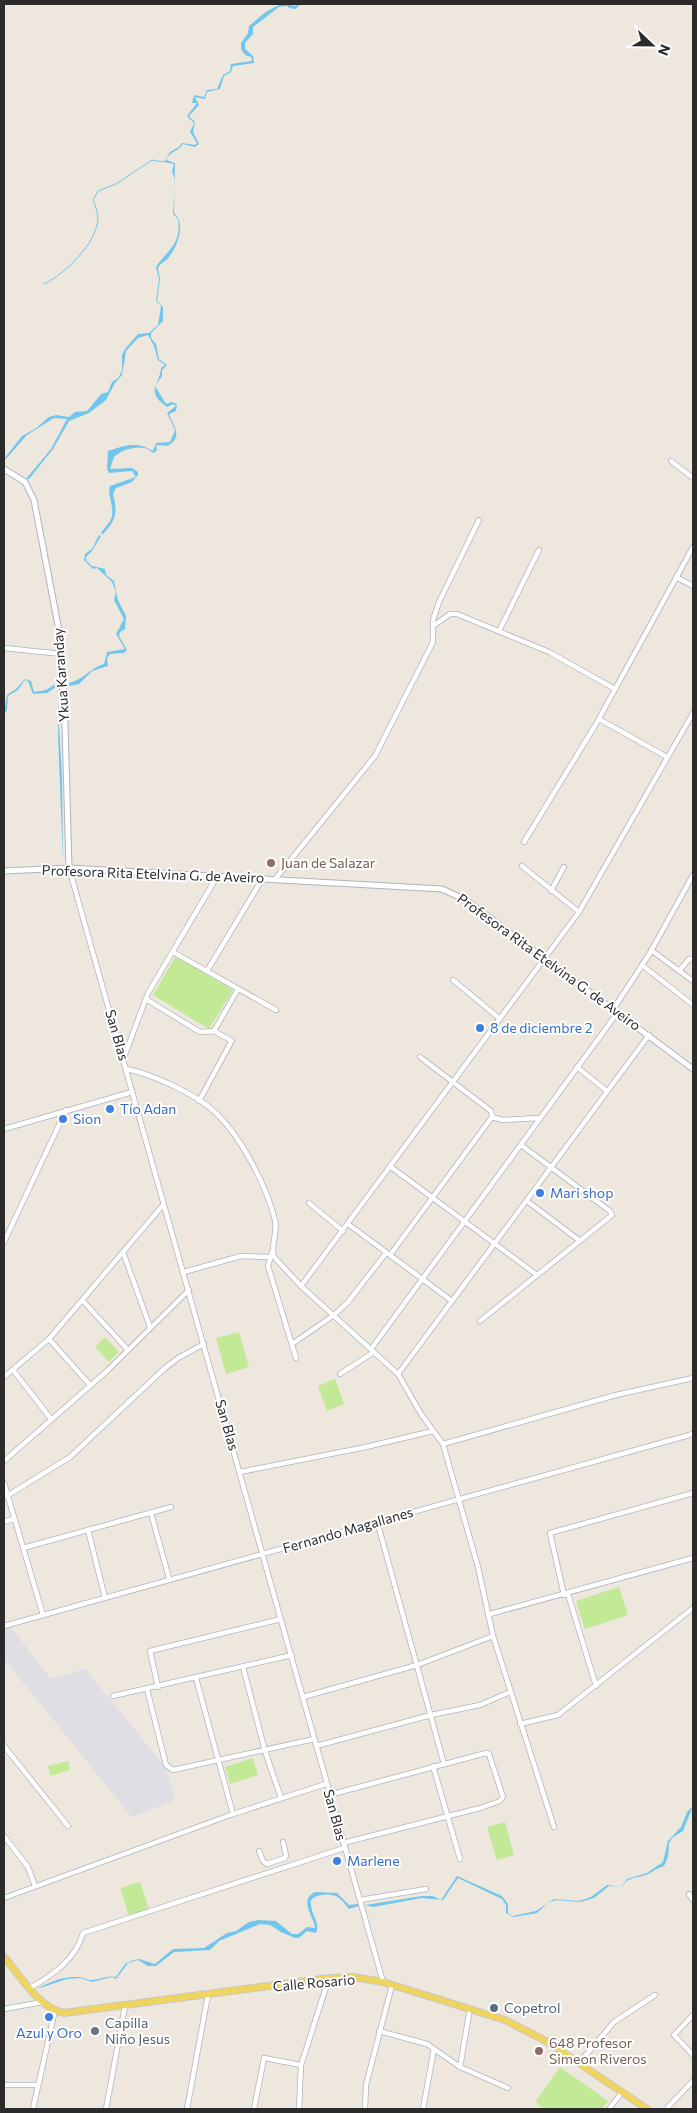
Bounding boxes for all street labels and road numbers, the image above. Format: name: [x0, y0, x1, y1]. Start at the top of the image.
street label: Ykua Karanday: [49, 627, 72, 723]
street label: Profesora Rita Etelvina G. de Aveiro: [41, 861, 265, 886]
street label: Profesora Rita Etelvina G. de Aveiro: [454, 889, 644, 1034]
street label: San Blas: [102, 1007, 133, 1062]
street label: San Blas: [212, 1397, 243, 1452]
street label: Fernando Magallanes: [281, 1503, 415, 1556]
street label: San Blas: [320, 1787, 350, 1842]
street label: Calle Rosario: [272, 1970, 356, 1995]

